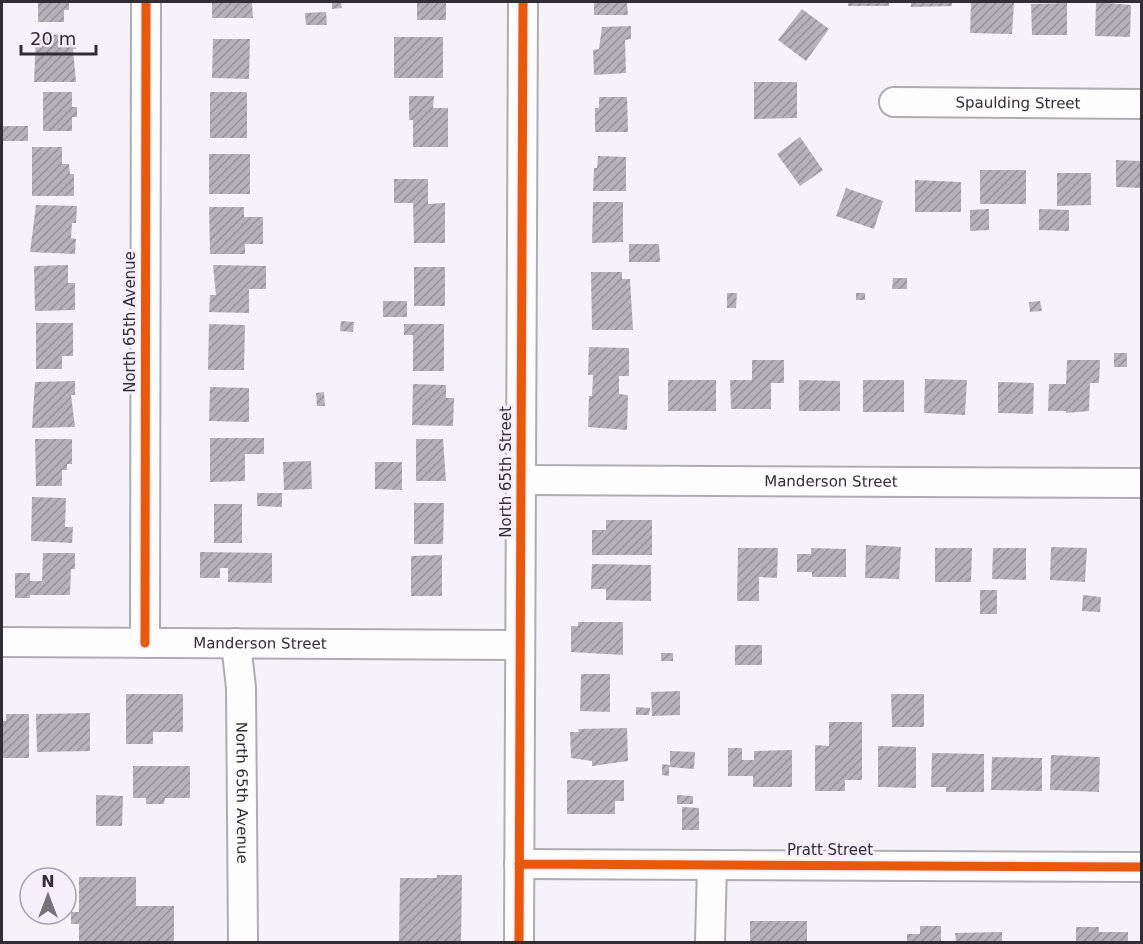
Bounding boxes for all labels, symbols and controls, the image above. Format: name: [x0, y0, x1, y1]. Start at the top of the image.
scale bar: [21, 18, 96, 56]
text: 20 m: [30, 28, 76, 49]
street label: Spaulding Street: [955, 93, 1081, 113]
street label: North 65th Avenue: [121, 251, 139, 393]
street label: North 65th Street: [497, 406, 515, 538]
street label: Manderson Street: [764, 472, 898, 491]
street label: Manderson Street: [193, 634, 327, 653]
street label: North 65th Avenue: [232, 722, 251, 864]
street label: Pratt Street: [787, 841, 873, 859]
north arrow: [18, 866, 78, 926]
text: N: [41, 872, 55, 891]

